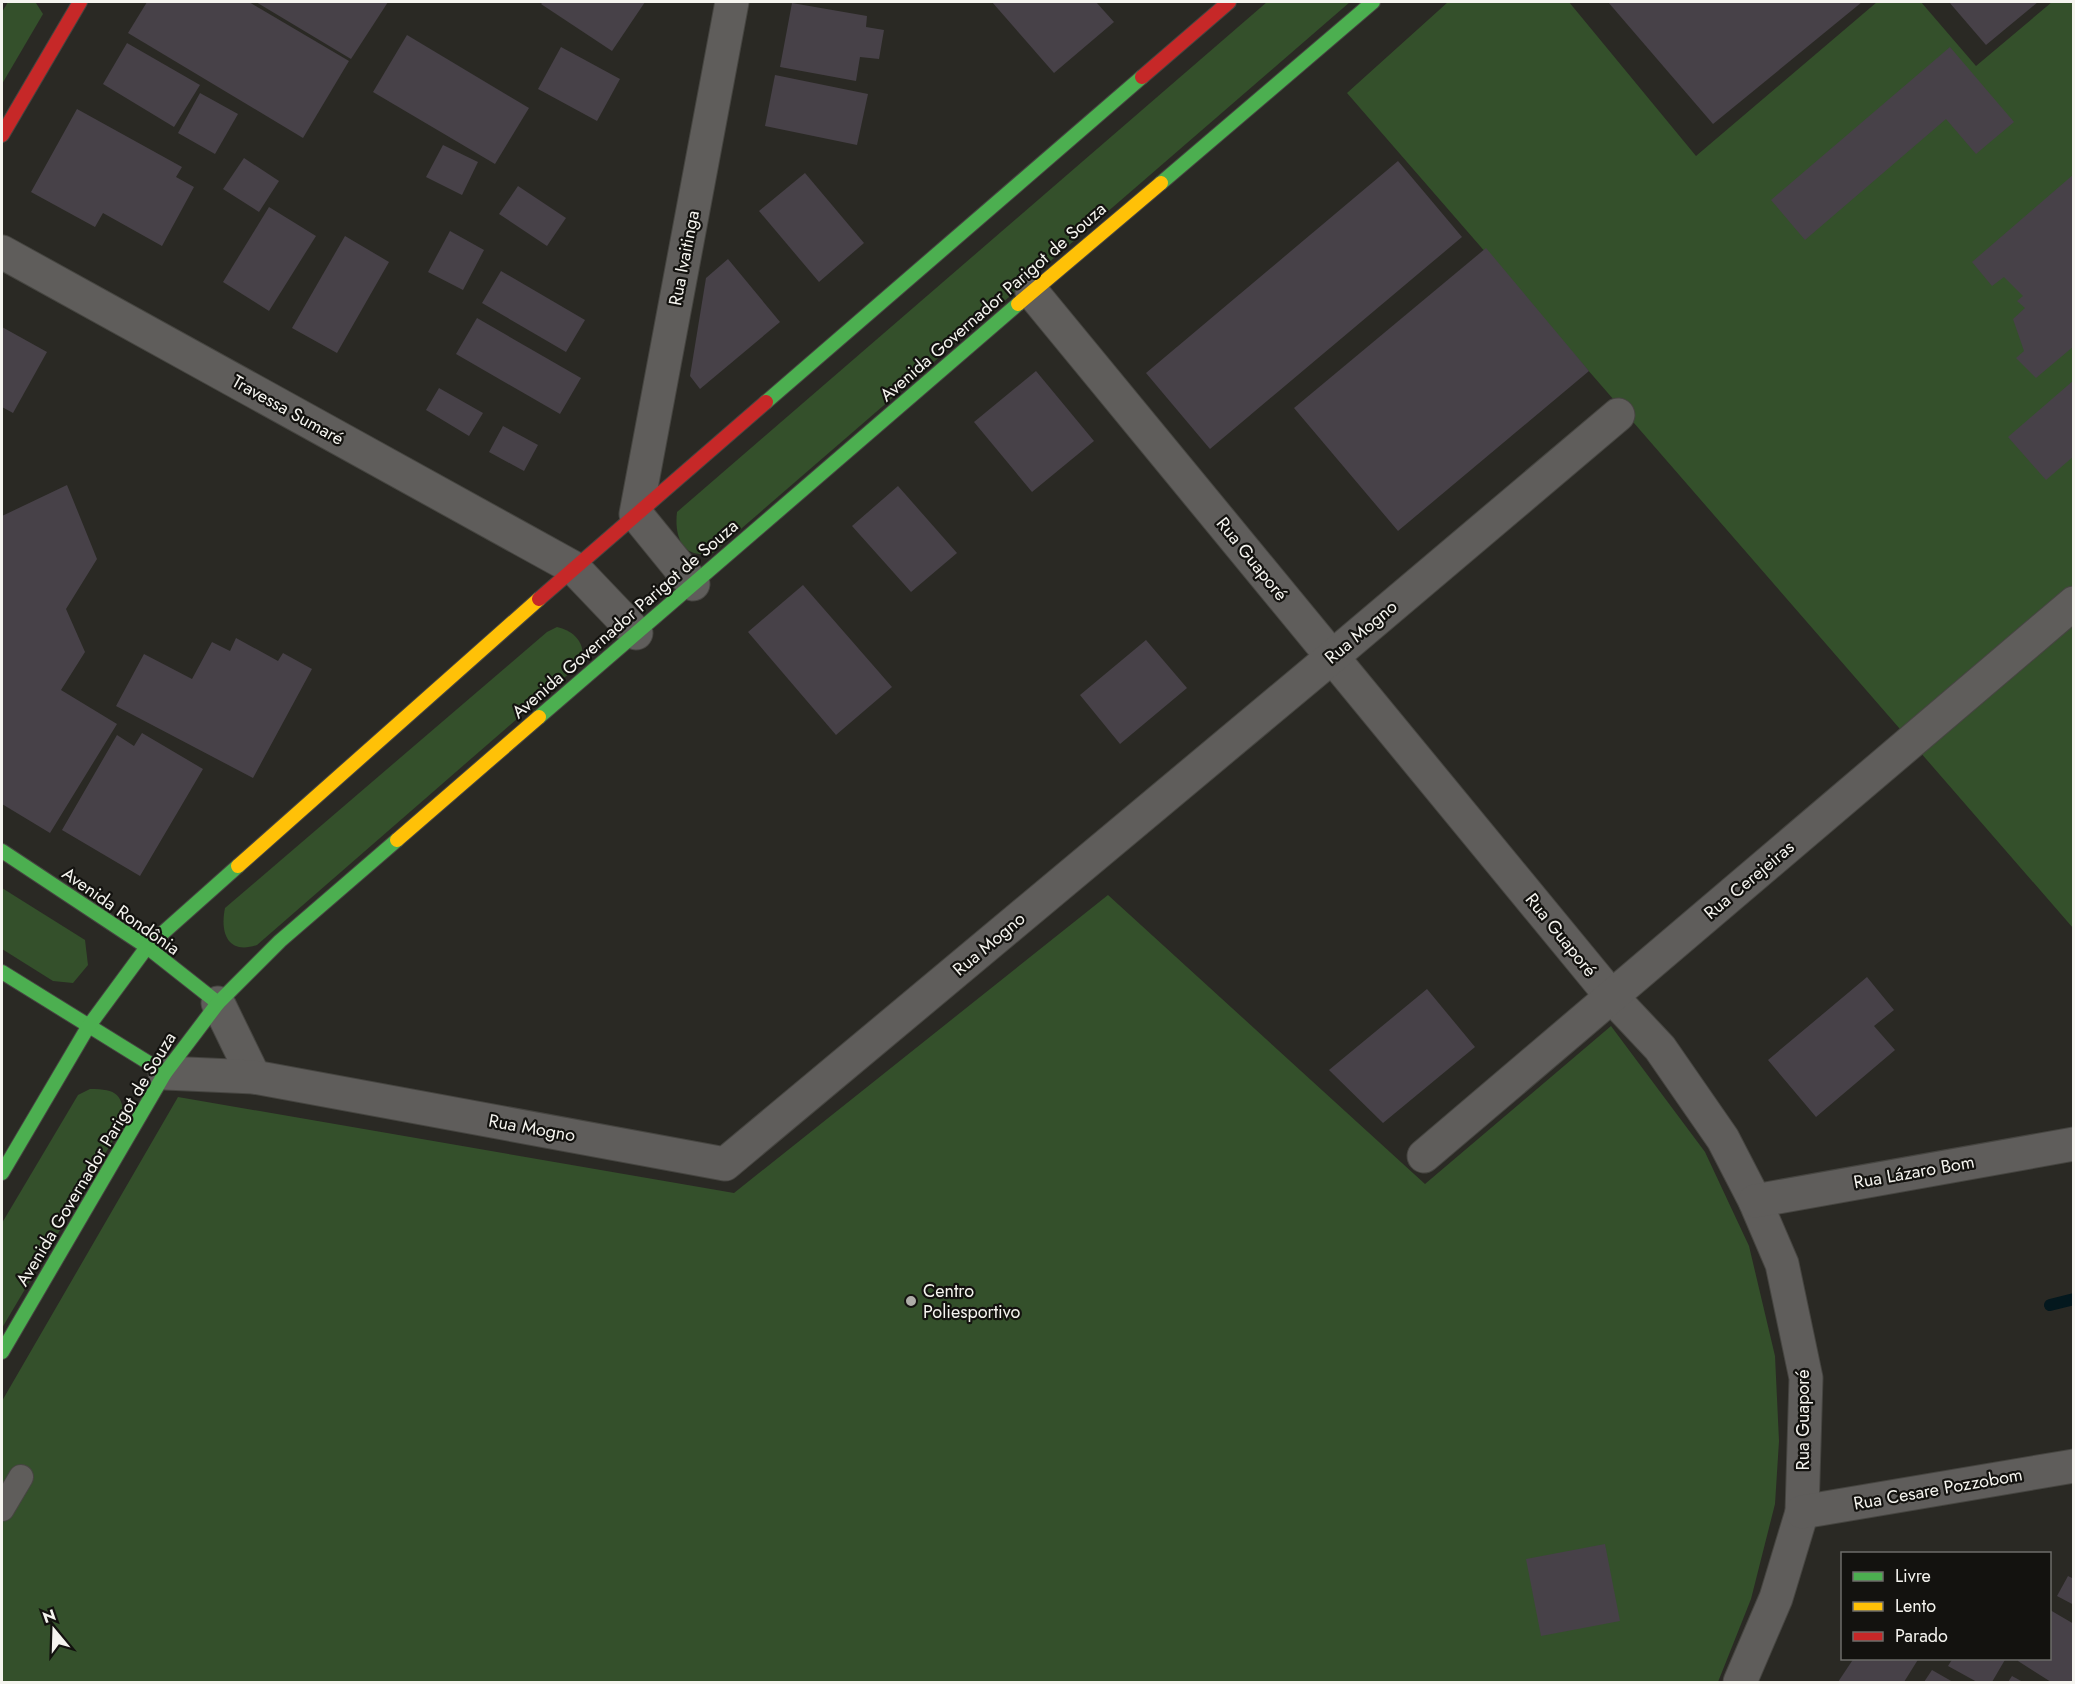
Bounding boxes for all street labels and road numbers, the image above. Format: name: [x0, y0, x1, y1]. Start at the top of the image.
street label: Avenida Governador Parigot de Souza: [874, 196, 1112, 408]
street label: Rua Ivaitinga: [662, 208, 706, 308]
street label: Travessa Sumaré: [227, 368, 349, 452]
street label: Rua Guaporé: [1210, 512, 1294, 606]
street label: Avenida Governador Parigot de Souza: [506, 513, 744, 725]
street label: Rua Mogno: [1319, 594, 1403, 670]
street label: Rua Cerejeiras: [1698, 834, 1800, 926]
street label: Avenida Rondônia: [57, 861, 185, 961]
street label: Rua Guaporé: [1519, 888, 1603, 982]
street label: Rua Mogno: [947, 906, 1031, 982]
street label: Avenida Governador Parigot de Souza: [10, 1027, 182, 1291]
street label: Rua Mogno: [487, 1108, 578, 1148]
street label: Rua Lázaro Bom: [1851, 1149, 1977, 1195]
street label: Rua Guaporé: [1790, 1370, 1816, 1470]
street label: Rua Cesare Pozzobom: [1851, 1461, 2025, 1517]

